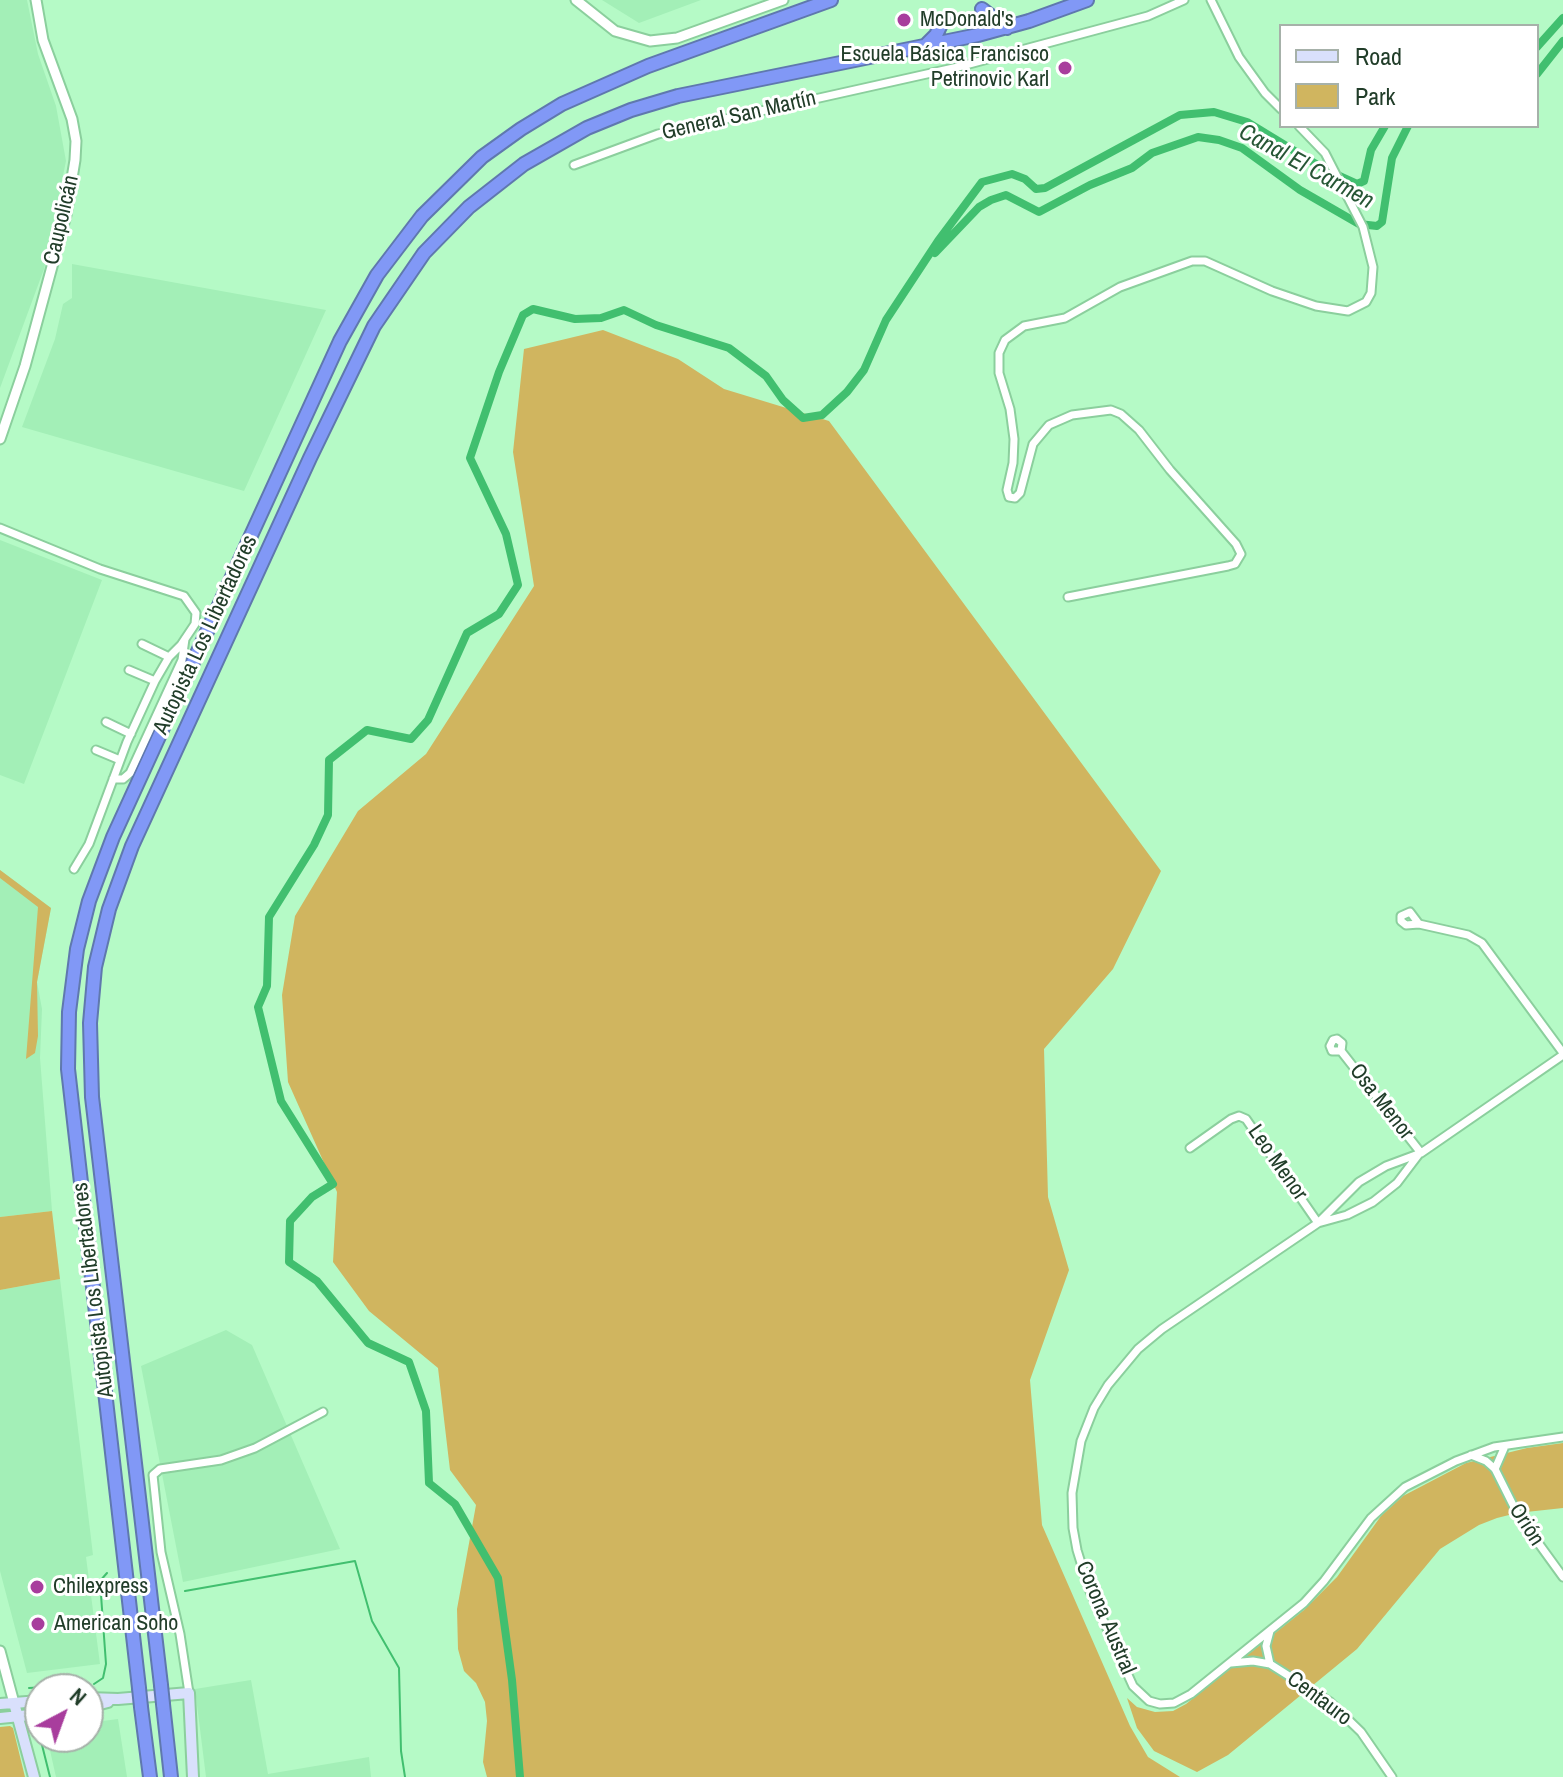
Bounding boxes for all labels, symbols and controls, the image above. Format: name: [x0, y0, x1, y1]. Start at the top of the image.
place label: McDonald's: [920, 7, 1014, 33]
marker: McDonald's: [895, 11, 913, 29]
legend: [1279, 24, 1539, 128]
text: Road: [1355, 40, 1402, 72]
place label: Escuela Básica Francisco Petrinovic Karl: [840, 42, 1049, 94]
marker: Escuela Básica Francisco Petrinovic Karl: [1056, 59, 1074, 77]
text: Park: [1355, 80, 1395, 112]
street label: General San Martín: [659, 85, 819, 147]
water label: Canal El Carmen: [1233, 118, 1379, 216]
street label: Caupolicán: [39, 173, 85, 267]
street label: Autopista Los Libertadores: [148, 531, 264, 739]
street label: Osa Menor: [1343, 1059, 1419, 1145]
street label: Leo Menor: [1241, 1120, 1313, 1206]
street label: Autopista Los Libertadores: [68, 1181, 120, 1399]
street label: Orión: [1503, 1499, 1549, 1551]
street label: Corona Austral: [1069, 1557, 1141, 1679]
place label: Chilexpress: [53, 1574, 148, 1600]
marker: Chilexpress: [28, 1578, 46, 1596]
place label: American Soho: [54, 1611, 178, 1637]
marker: American Soho: [29, 1615, 47, 1633]
street label: Centauro: [1281, 1666, 1357, 1732]
north arrow: [24, 1673, 104, 1753]
text: N: [64, 1681, 93, 1712]

